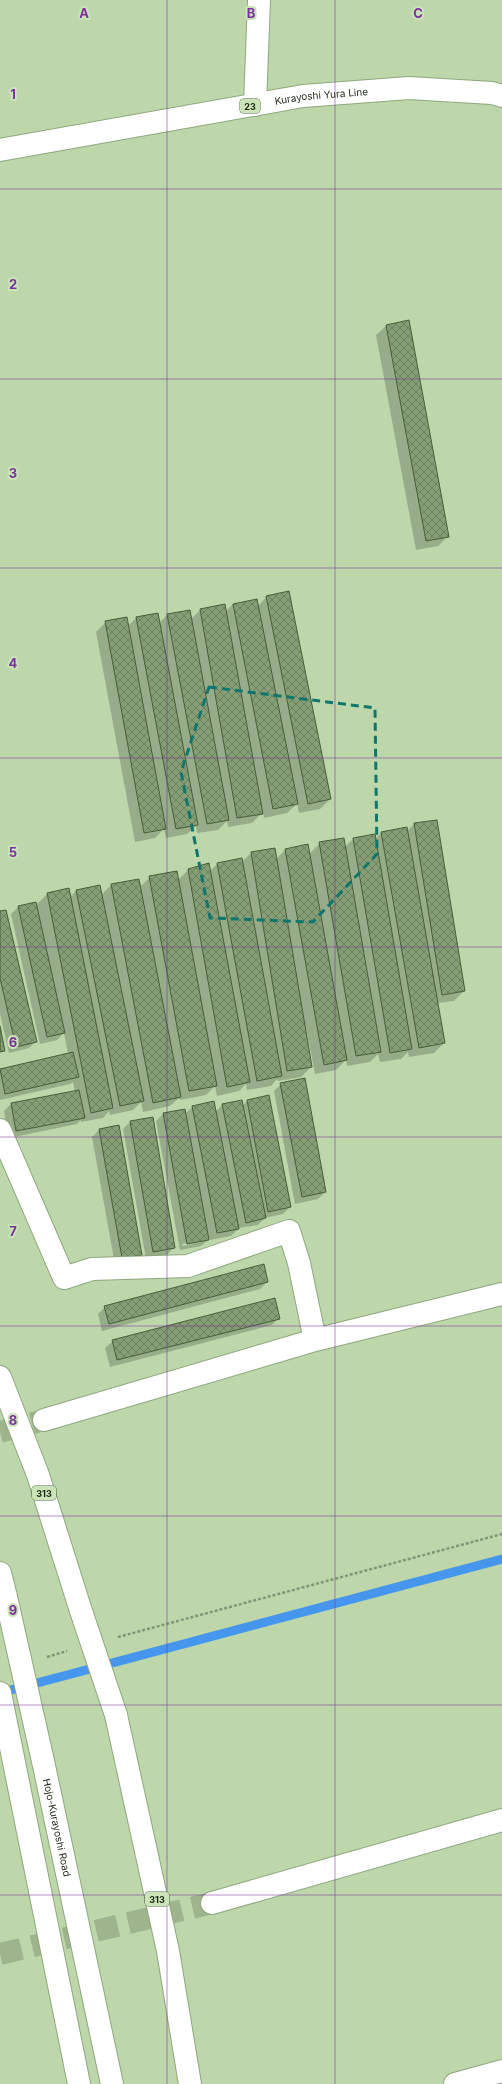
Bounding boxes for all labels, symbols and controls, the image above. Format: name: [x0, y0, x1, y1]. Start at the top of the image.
text: A: [79, 5, 89, 21]
text: B: [247, 5, 256, 21]
text: C: [413, 5, 423, 21]
street label: Kurayoshi Yura Line: [274, 85, 369, 107]
text: 1: [10, 86, 16, 102]
road number: 23: [240, 99, 260, 113]
text: 2: [9, 276, 17, 292]
text: 3: [9, 465, 17, 481]
text: 4: [9, 655, 18, 671]
text: 5: [9, 844, 17, 860]
text: 6: [9, 1034, 17, 1050]
text: 7: [9, 1223, 17, 1239]
text: 8: [9, 1412, 17, 1428]
road number: 313: [32, 1486, 56, 1500]
text: 9: [9, 1602, 17, 1618]
street label: Hojo-Kurayoshi Road: [41, 1777, 74, 1878]
road number: 313: [145, 1892, 169, 1906]

